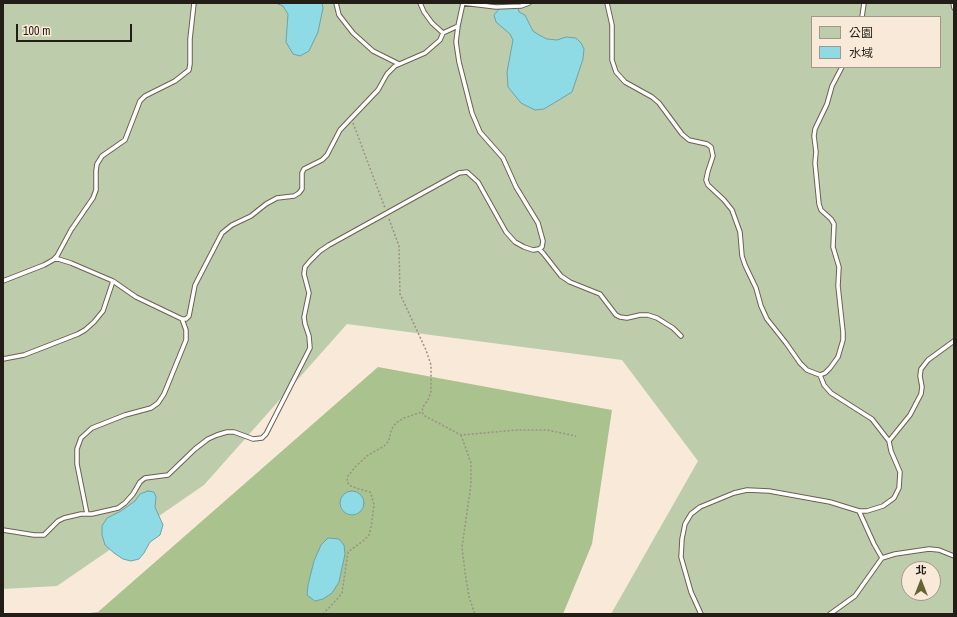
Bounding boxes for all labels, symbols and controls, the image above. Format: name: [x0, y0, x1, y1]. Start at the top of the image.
scale bar: [18, 16, 134, 42]
legend: [811, 16, 941, 68]
text: 100 m: [23, 23, 50, 39]
text: 公園: [849, 25, 873, 41]
text: 水域: [849, 45, 873, 61]
north arrow: [901, 561, 941, 601]
text: 北: [916, 563, 927, 577]

